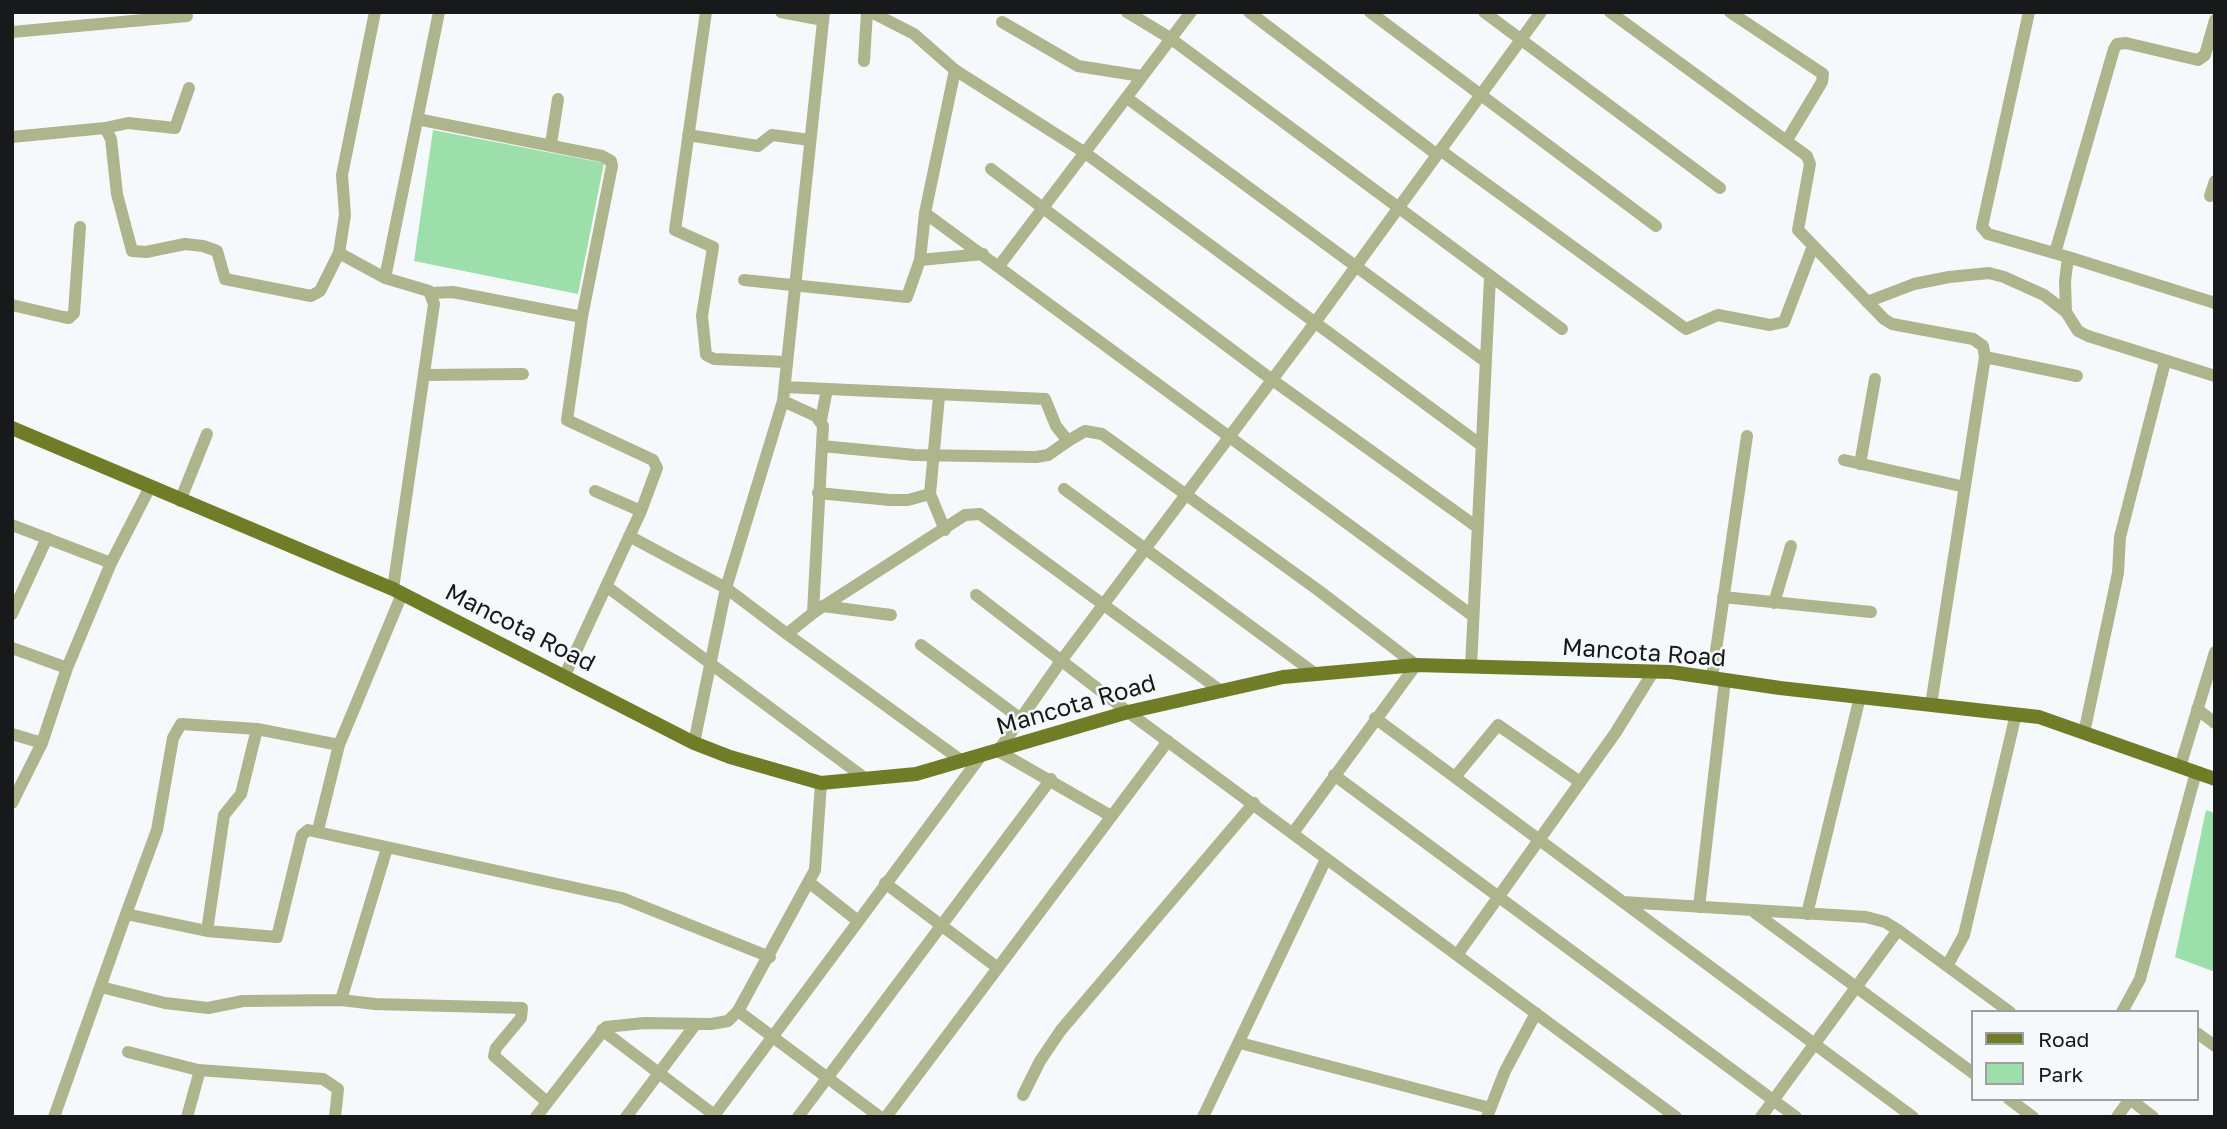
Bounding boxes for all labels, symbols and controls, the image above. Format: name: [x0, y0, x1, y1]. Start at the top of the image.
street label: Mancota Road: [440, 578, 600, 678]
street label: Mancota Road: [1561, 633, 1727, 673]
street label: Mancota Road: [993, 669, 1159, 741]
legend: [1972, 1010, 2199, 1101]
text: Road: [2038, 1026, 2089, 1052]
text: Park: [2038, 1061, 2083, 1087]

